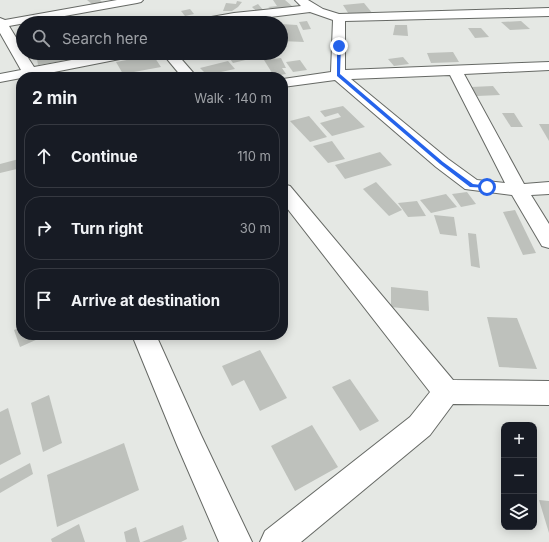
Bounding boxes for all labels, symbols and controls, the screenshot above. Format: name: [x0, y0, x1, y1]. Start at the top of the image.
search box: [16, 16, 288, 60]
icon: search: [30, 27, 52, 49]
text: Search here: [62, 29, 148, 48]
route end: [330, 37, 348, 55]
text: 2 min: [32, 88, 77, 108]
text: Walk · 140 m: [194, 90, 272, 106]
icon: ahead: [33, 145, 55, 167]
text: Continue: [71, 147, 138, 166]
text: 110 m: [237, 148, 271, 164]
route start: [478, 178, 496, 196]
icon: right: [33, 217, 55, 239]
text: Turn right: [71, 219, 143, 238]
text: 30 m: [240, 220, 271, 236]
icon: arrive: [33, 289, 55, 311]
text: Arrive at destination: [71, 291, 220, 310]
map controls: [501, 422, 537, 530]
button: +: [501, 422, 537, 458]
button: −: [501, 458, 537, 494]
button: layers: [501, 494, 537, 530]

